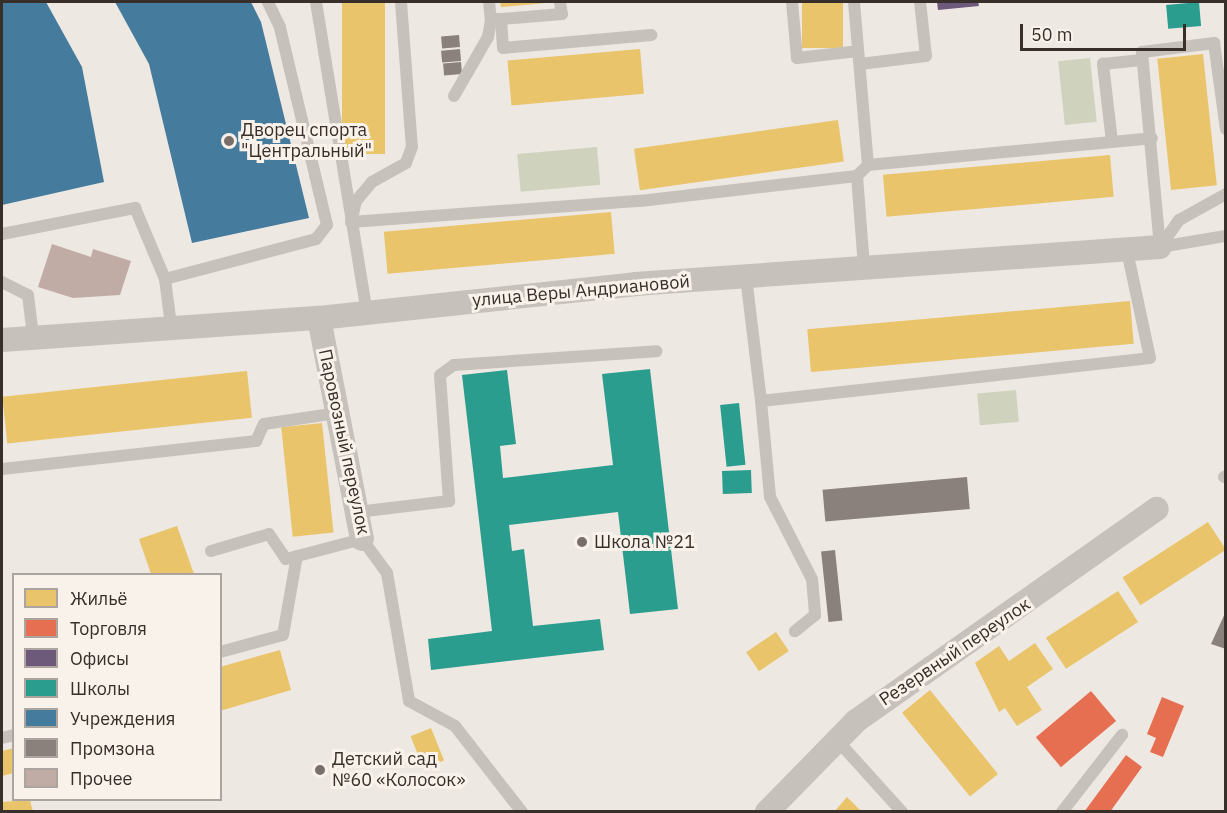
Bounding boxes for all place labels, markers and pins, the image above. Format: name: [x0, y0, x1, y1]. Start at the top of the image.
place label: Дворец спорта "Центральный": [241, 120, 372, 162]
marker: Дворец спорта "Центральный": [222, 134, 236, 148]
place label: Школа №21: [594, 531, 695, 553]
marker: Школа №21: [575, 535, 589, 549]
place label: Детский сад №60 «Колосок»: [332, 749, 465, 792]
marker: Детский сад №60 «Колосок»: [313, 763, 327, 777]

